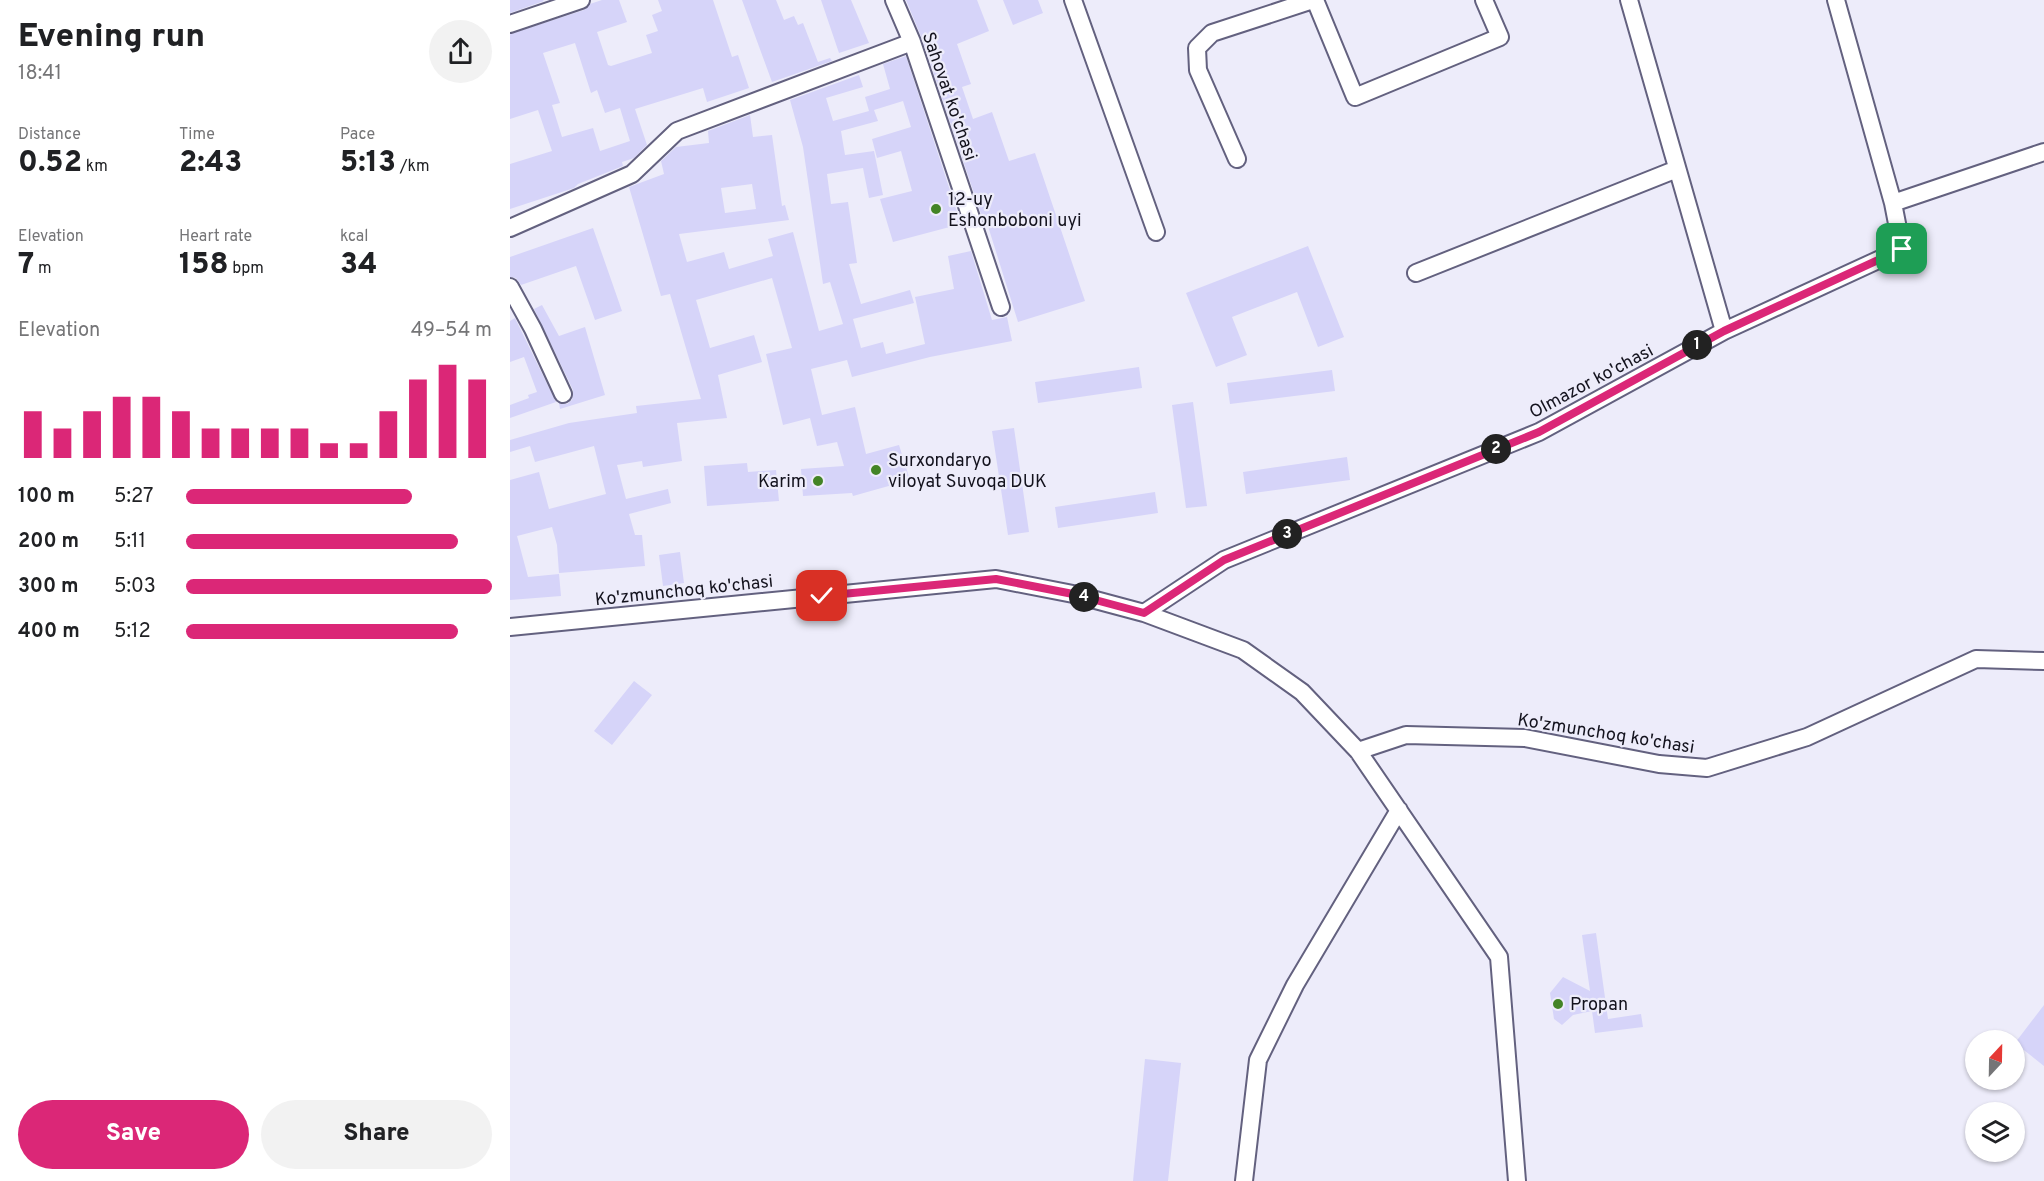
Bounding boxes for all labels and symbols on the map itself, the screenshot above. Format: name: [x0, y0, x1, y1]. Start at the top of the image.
street label: Sahovat ko'chasi: [916, 29, 981, 164]
place label: 12-uy Eshonboboni uyi: [948, 189, 1082, 233]
marker: 12-uy Eshonboboni uyi: [929, 202, 943, 216]
pin: [1876, 223, 1927, 274]
pin: 1: [1682, 330, 1712, 360]
street label: Olmazor ko'chasi: [1526, 340, 1658, 425]
pin: 2: [1481, 434, 1511, 464]
place label: Surxondaryo viloyat Suvoqa DUK: [888, 450, 1047, 494]
marker: Surxondaryo viloyat Suvoqa DUK: [869, 463, 883, 477]
place label: Karim: [758, 471, 806, 494]
marker: Karim: [811, 474, 825, 488]
pin: 3: [1272, 519, 1302, 549]
pin: [796, 570, 847, 621]
street label: Ko'zmunchoq ko'chasi: [594, 571, 774, 612]
pin: 4: [1069, 582, 1099, 612]
street label: Ko'zmunchoq ko'chasi: [1516, 709, 1696, 760]
place label: Propan: [1570, 994, 1628, 1017]
marker: Propan: [1551, 997, 1565, 1011]
north arrow: [1965, 1030, 2025, 1090]

